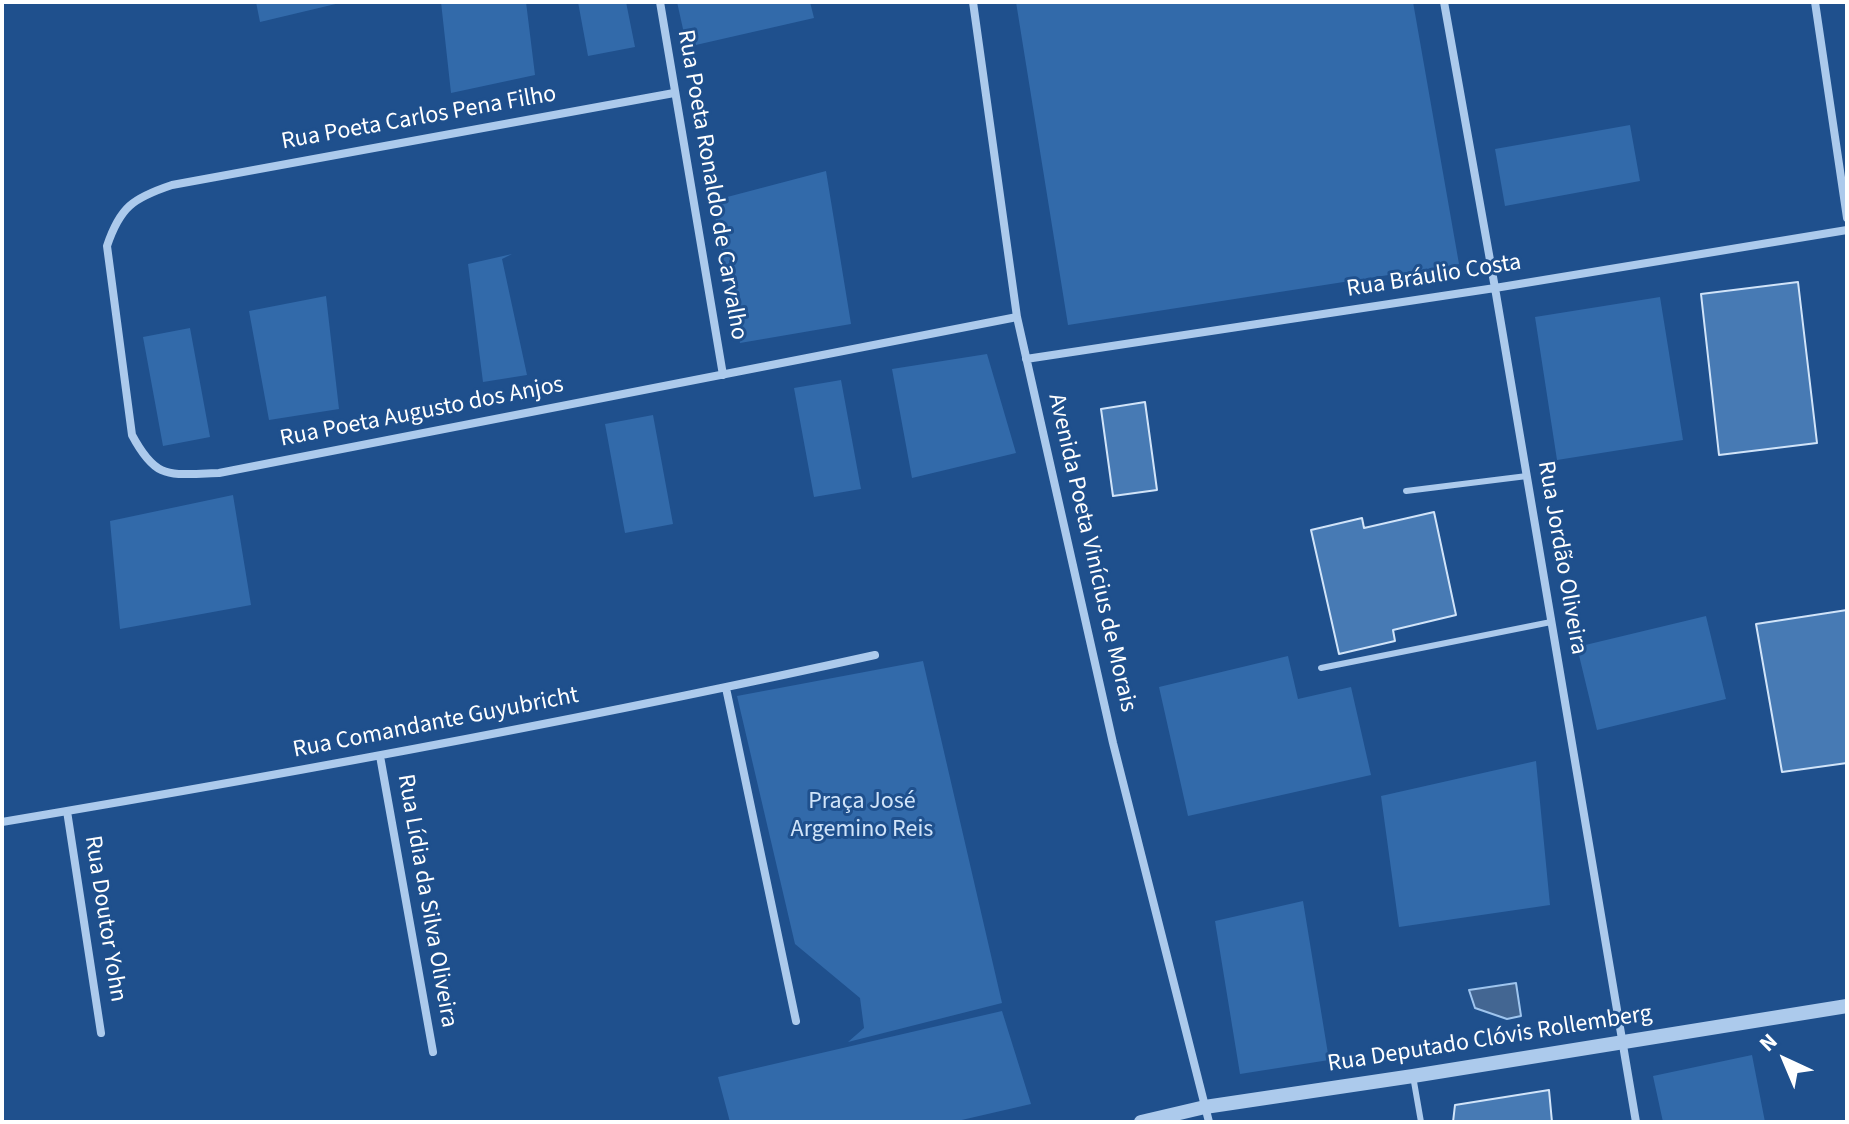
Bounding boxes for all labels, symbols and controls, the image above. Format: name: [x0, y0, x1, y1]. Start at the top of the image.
street label: Rua Poeta Ronaldo de Carvalho: [670, 28, 752, 342]
street label: Rua Poeta Carlos Pena Filho: [279, 81, 559, 157]
street label: Rua Bráulio Costa: [1345, 249, 1523, 305]
street label: Rua Poeta Augusto dos Anjos: [278, 371, 566, 455]
street label: Avenida Poeta Vinícius de Morais: [1040, 391, 1142, 715]
street label: Rua Jordão Oliveira: [1530, 459, 1592, 657]
street label: Rua Comandante Guyubricht: [291, 682, 581, 766]
street label: Rua Lídia da Silva Oliveira: [390, 772, 462, 1030]
park label: Praça José Argemino Reis: [791, 789, 933, 845]
street label: Rua Doutor Yohn: [77, 834, 131, 1004]
street label: Rua Deputado Clóvis Rollemberg: [1326, 1000, 1654, 1080]
north arrow: [1745, 1020, 1825, 1100]
text: N: [1752, 1026, 1785, 1059]

